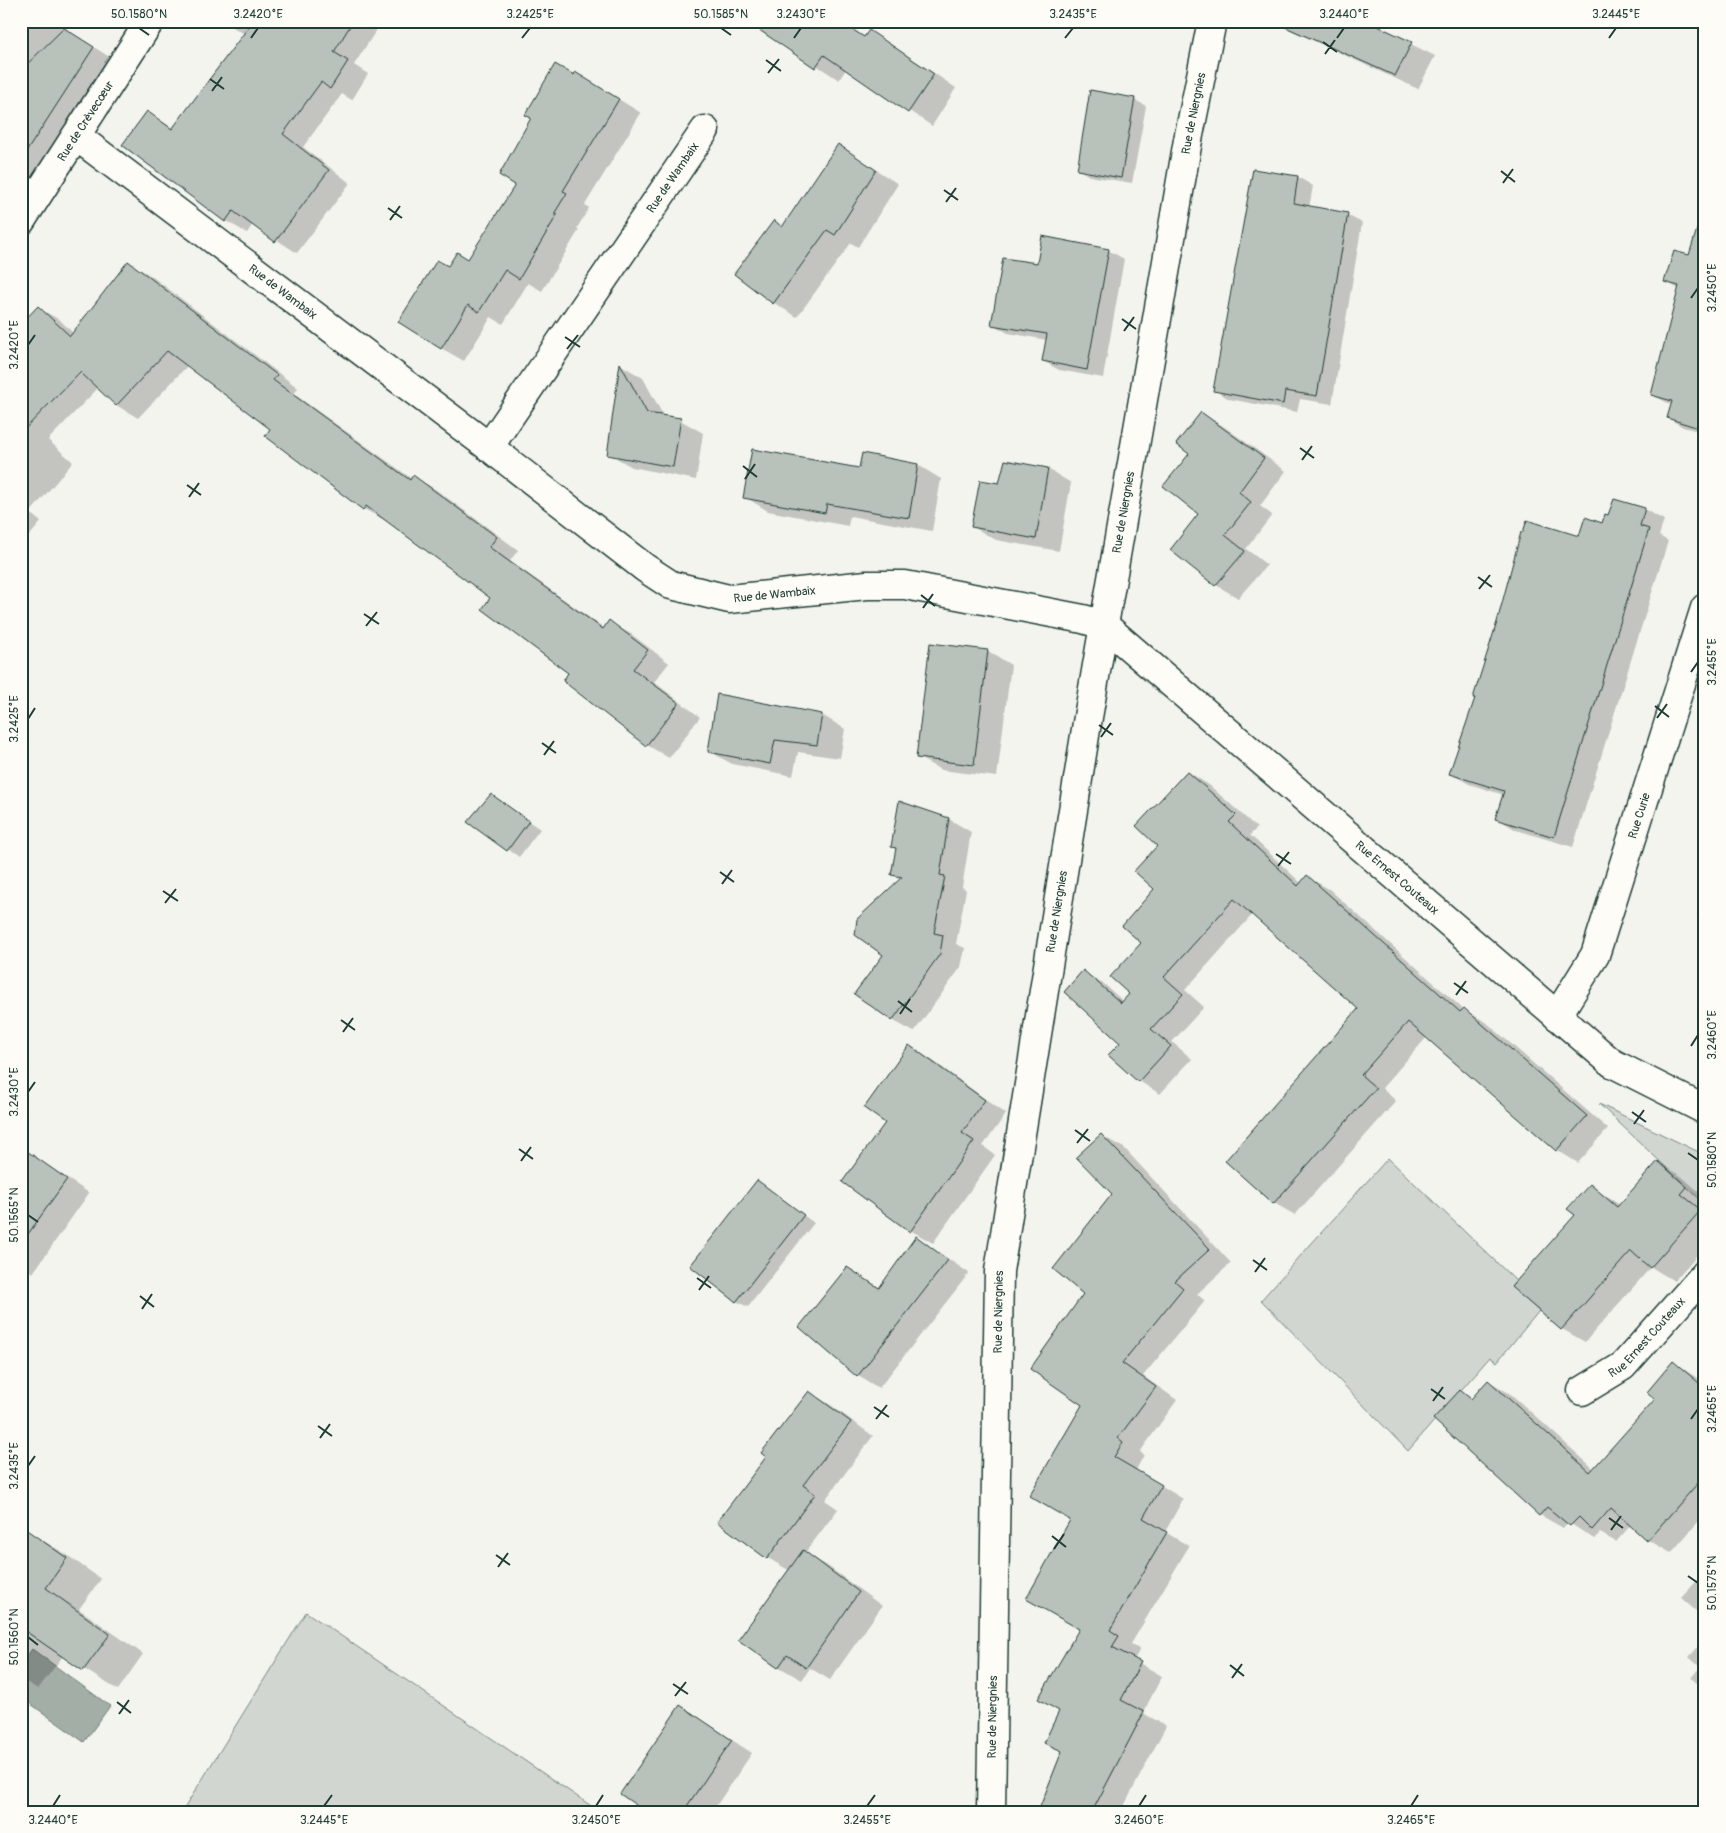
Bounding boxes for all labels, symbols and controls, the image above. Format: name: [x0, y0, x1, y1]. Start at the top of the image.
text: 50.1580°N: [111, 7, 167, 22]
text: 3.2420°E: [233, 7, 283, 22]
text: 3.2425°E: [506, 7, 554, 22]
text: 50.1585°N: [694, 7, 748, 22]
text: 3.2430°E: [776, 7, 826, 22]
text: 3.2435°E: [1049, 7, 1097, 22]
text: 3.2440°E: [1319, 7, 1369, 22]
text: 3.2445°E: [1592, 7, 1640, 22]
street label: Rue de Niergnies: [1178, 71, 1209, 155]
street label: Rue de Crèvecœur: [54, 77, 117, 164]
street label: Rue de Wambaix: [643, 139, 702, 216]
street label: Rue de Wambaix: [246, 261, 320, 323]
text: 3.2450°E: [1705, 263, 1720, 313]
text: 3.2420°E: [7, 320, 22, 370]
street label: Rue de Niergnies: [1109, 470, 1138, 554]
street label: Rue de Wambaix: [733, 583, 816, 606]
text: 3.2455°E: [1705, 638, 1720, 686]
text: 3.2425°E: [7, 695, 22, 743]
street label: Rue Curie: [1625, 791, 1653, 841]
street label: Rue Ernest Couteaux: [1352, 838, 1442, 918]
street label: Rue de Niergnies: [1043, 869, 1071, 954]
text: 3.2460°E: [1705, 1010, 1720, 1060]
text: 3.2430°E: [7, 1067, 22, 1117]
text: 50.1580°N: [1705, 1132, 1720, 1188]
text: 50.1565°N: [7, 1187, 22, 1243]
street label: Rue de Niergnies: [990, 1270, 1007, 1354]
street label: Rue Ernest Couteaux: [1606, 1294, 1688, 1381]
text: 3.2465°E: [1705, 1385, 1720, 1433]
text: 3.2435°E: [7, 1442, 22, 1490]
text: 50.1575°N: [1705, 1556, 1720, 1610]
text: 50.1560°N: [7, 1608, 22, 1666]
street label: Rue de Niergnies: [984, 1675, 1001, 1759]
text: 3.2440°E: [28, 1813, 78, 1828]
text: 3.2445°E: [300, 1813, 348, 1828]
text: 3.2450°E: [571, 1813, 621, 1828]
text: 3.2455°E: [843, 1813, 891, 1828]
text: 3.2460°E: [1114, 1813, 1164, 1828]
text: 3.2465°E: [1387, 1813, 1435, 1828]

